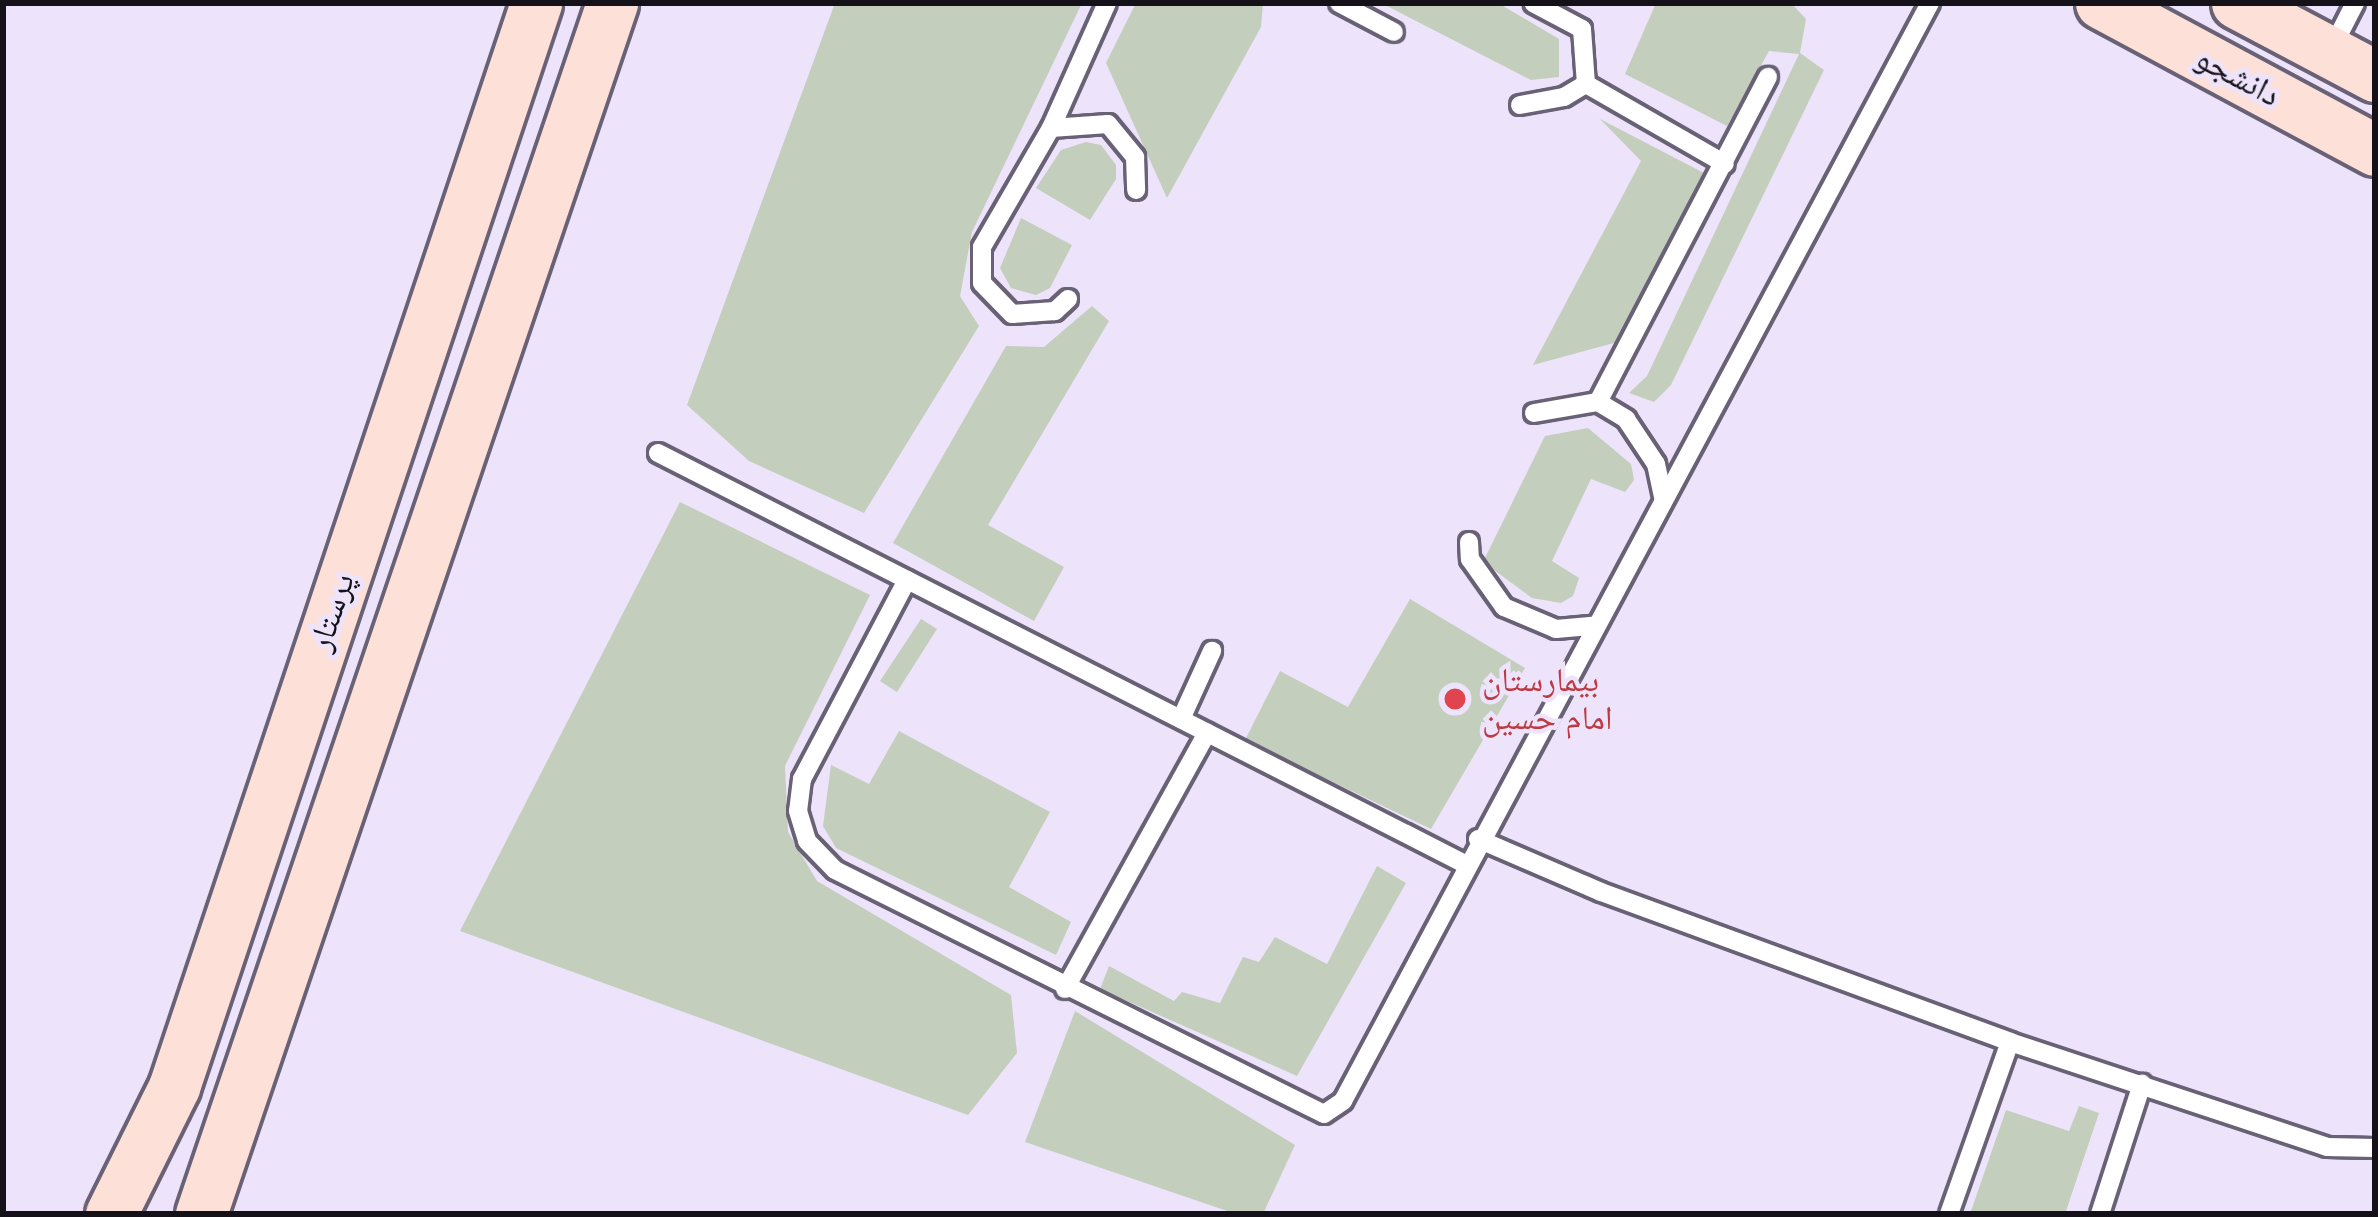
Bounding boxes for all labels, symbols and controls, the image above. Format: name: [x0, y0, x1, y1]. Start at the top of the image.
street label: دانشجو: [2189, 37, 2287, 115]
street label: پرستار: [299, 568, 363, 656]
place label: بیمارستان امام حسین: [1482, 660, 1613, 738]
marker: بیمارستان امام حسین: [1439, 683, 1471, 715]

